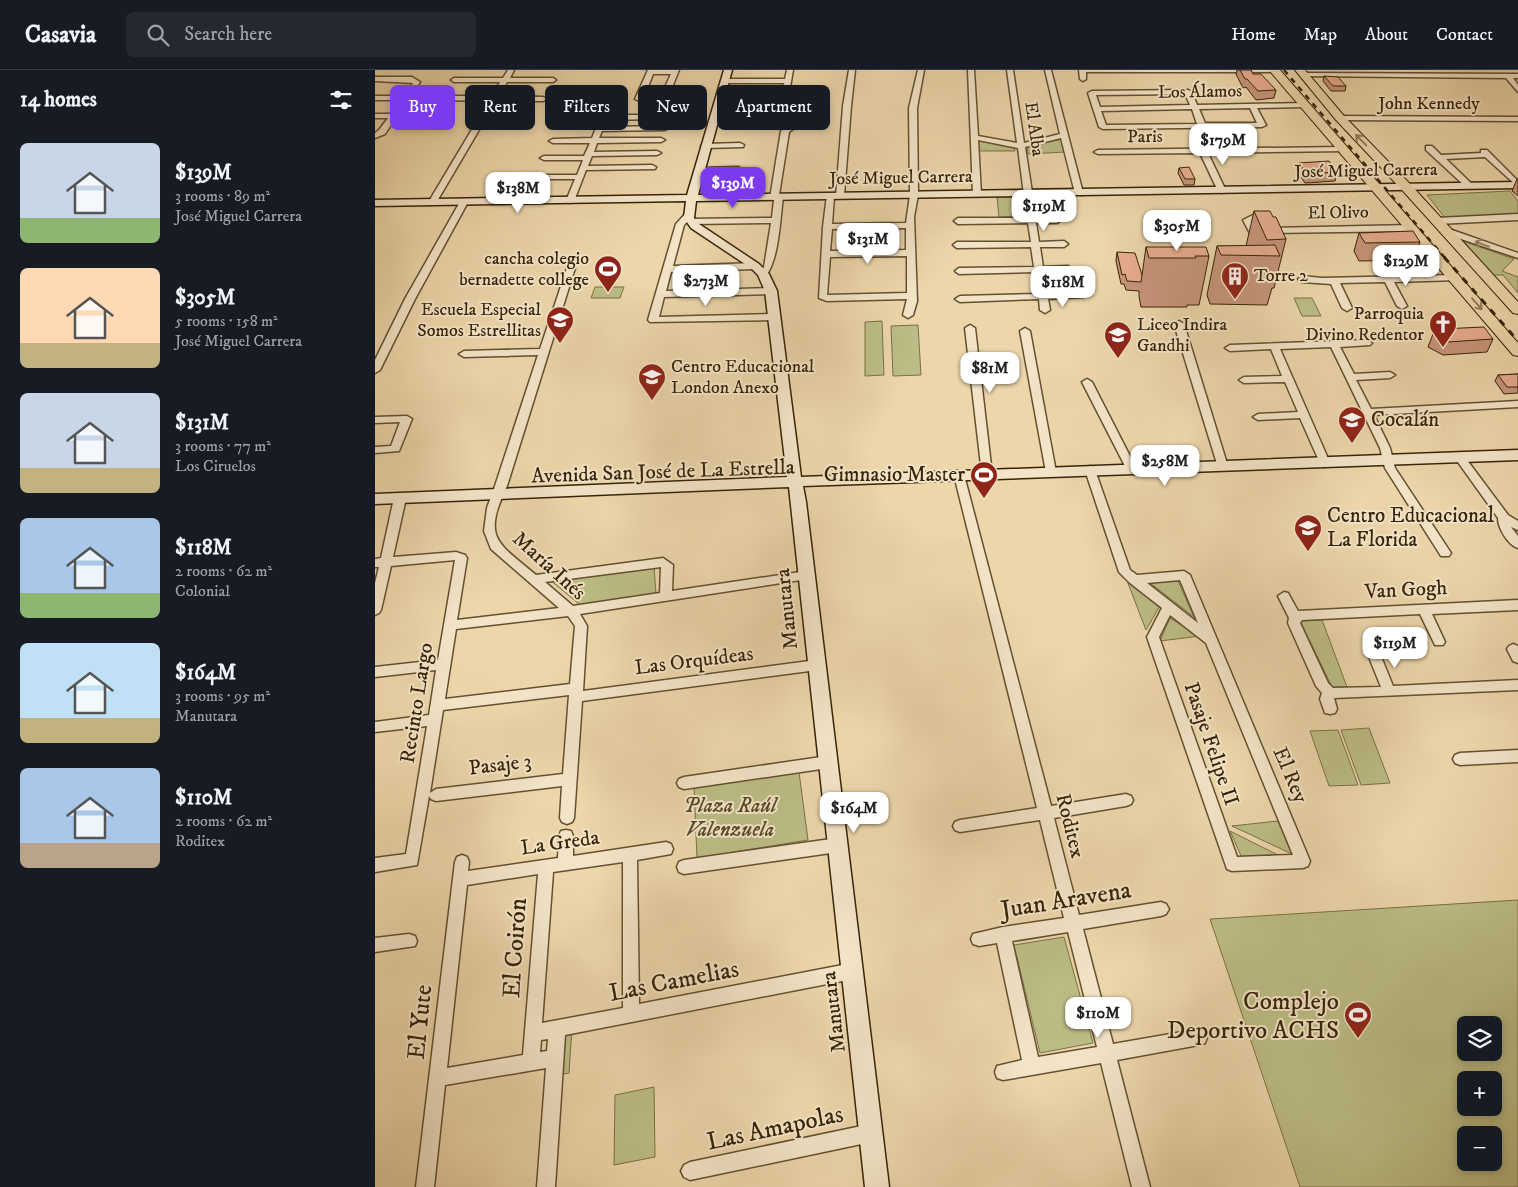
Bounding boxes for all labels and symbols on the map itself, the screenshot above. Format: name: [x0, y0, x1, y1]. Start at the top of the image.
street label: Los Álamos: [1158, 79, 1242, 104]
street label: John Kennedy: [1376, 93, 1480, 115]
street label: El Alba: [1019, 100, 1049, 158]
pin: $179M: [1188, 124, 1258, 166]
street label: Paris: [1127, 126, 1163, 148]
one-way arrow: [1355, 133, 1367, 146]
street label: José Miguel Carrera: [1292, 159, 1438, 183]
pin: $139M: [698, 166, 768, 209]
street label: José Miguel Carrera: [827, 166, 973, 190]
pin: $138M: [483, 172, 553, 214]
pin: $119M: [1009, 190, 1079, 232]
street label: El Olivo: [1307, 201, 1369, 225]
pin: $305M: [1142, 210, 1212, 252]
pin: $131M: [833, 222, 903, 265]
one-way arrow: [1474, 239, 1490, 248]
pin: $129M: [1371, 244, 1441, 287]
place label: cancha colegio bernadette college: [459, 248, 589, 291]
sports icon: cancha colegio bernadette college: [593, 254, 623, 293]
building icon: Torre 2: [1220, 261, 1250, 300]
pin: $273M: [671, 264, 741, 307]
place label: Torre 2: [1254, 265, 1308, 287]
pin: $118M: [1028, 266, 1098, 308]
one-way arrow: [1471, 298, 1482, 311]
place label: Escuela Especial Somos Estrellitas: [417, 299, 542, 342]
place label: Parroquia Divino Redentor: [1305, 303, 1424, 346]
school or university icon: Escuela Especial Somos Estrellitas: [545, 305, 575, 344]
church icon: Parroquia Divino Redentor: [1428, 309, 1458, 348]
place label: Liceo Indira Gandhi: [1137, 314, 1228, 357]
school or university icon: Liceo Indira Gandhi: [1103, 320, 1133, 359]
pin: $81M: [960, 352, 1020, 394]
place label: Centro Educacional London Anexo: [671, 356, 815, 399]
school or university icon: Centro Educacional London Anexo: [637, 362, 667, 401]
school or university icon: Cocalán: [1337, 405, 1367, 444]
place label: Cocalán: [1371, 407, 1439, 433]
pin: $258M: [1130, 444, 1200, 487]
street label: Avenida San José de La Estrella: [531, 454, 795, 490]
sports icon: Gimnasio Master: [969, 460, 999, 499]
place label: Gimnasio Master: [824, 462, 965, 488]
place label: Centro Educacional La Florida: [1327, 503, 1495, 553]
school or university icon: Centro Educacional La Florida: [1293, 513, 1323, 552]
street label: María Inés: [507, 526, 591, 606]
street label: Manutara: [770, 567, 804, 651]
street label: Van Gogh: [1363, 575, 1448, 605]
pin: $119M: [1360, 626, 1430, 669]
street label: Recinto Largo: [395, 641, 439, 765]
street label: Las Orquídeas: [633, 641, 755, 681]
street label: Pasaje Felipe II: [1178, 679, 1244, 809]
street label: El Rey: [1267, 743, 1314, 808]
street label: Pasaje 3: [467, 748, 533, 782]
street label: Roditex: [1049, 791, 1091, 861]
pin: $164M: [819, 792, 889, 834]
park label: Plaza Raúl Valenzuela: [683, 793, 779, 843]
street label: La Greda: [519, 825, 601, 861]
street label: Juan Aravena: [997, 874, 1134, 926]
street label: El Coirón: [496, 897, 534, 999]
street label: Las Camelias: [606, 953, 742, 1009]
street label: Manutara: [816, 970, 852, 1054]
street label: El Yute: [401, 983, 439, 1061]
place label: Complejo Deportivo ACHS: [1167, 986, 1339, 1046]
pin: $110M: [1063, 996, 1133, 1039]
sports icon: Complejo Deportivo ACHS: [1343, 1000, 1373, 1039]
street label: Las Amapolas: [704, 1098, 846, 1158]

